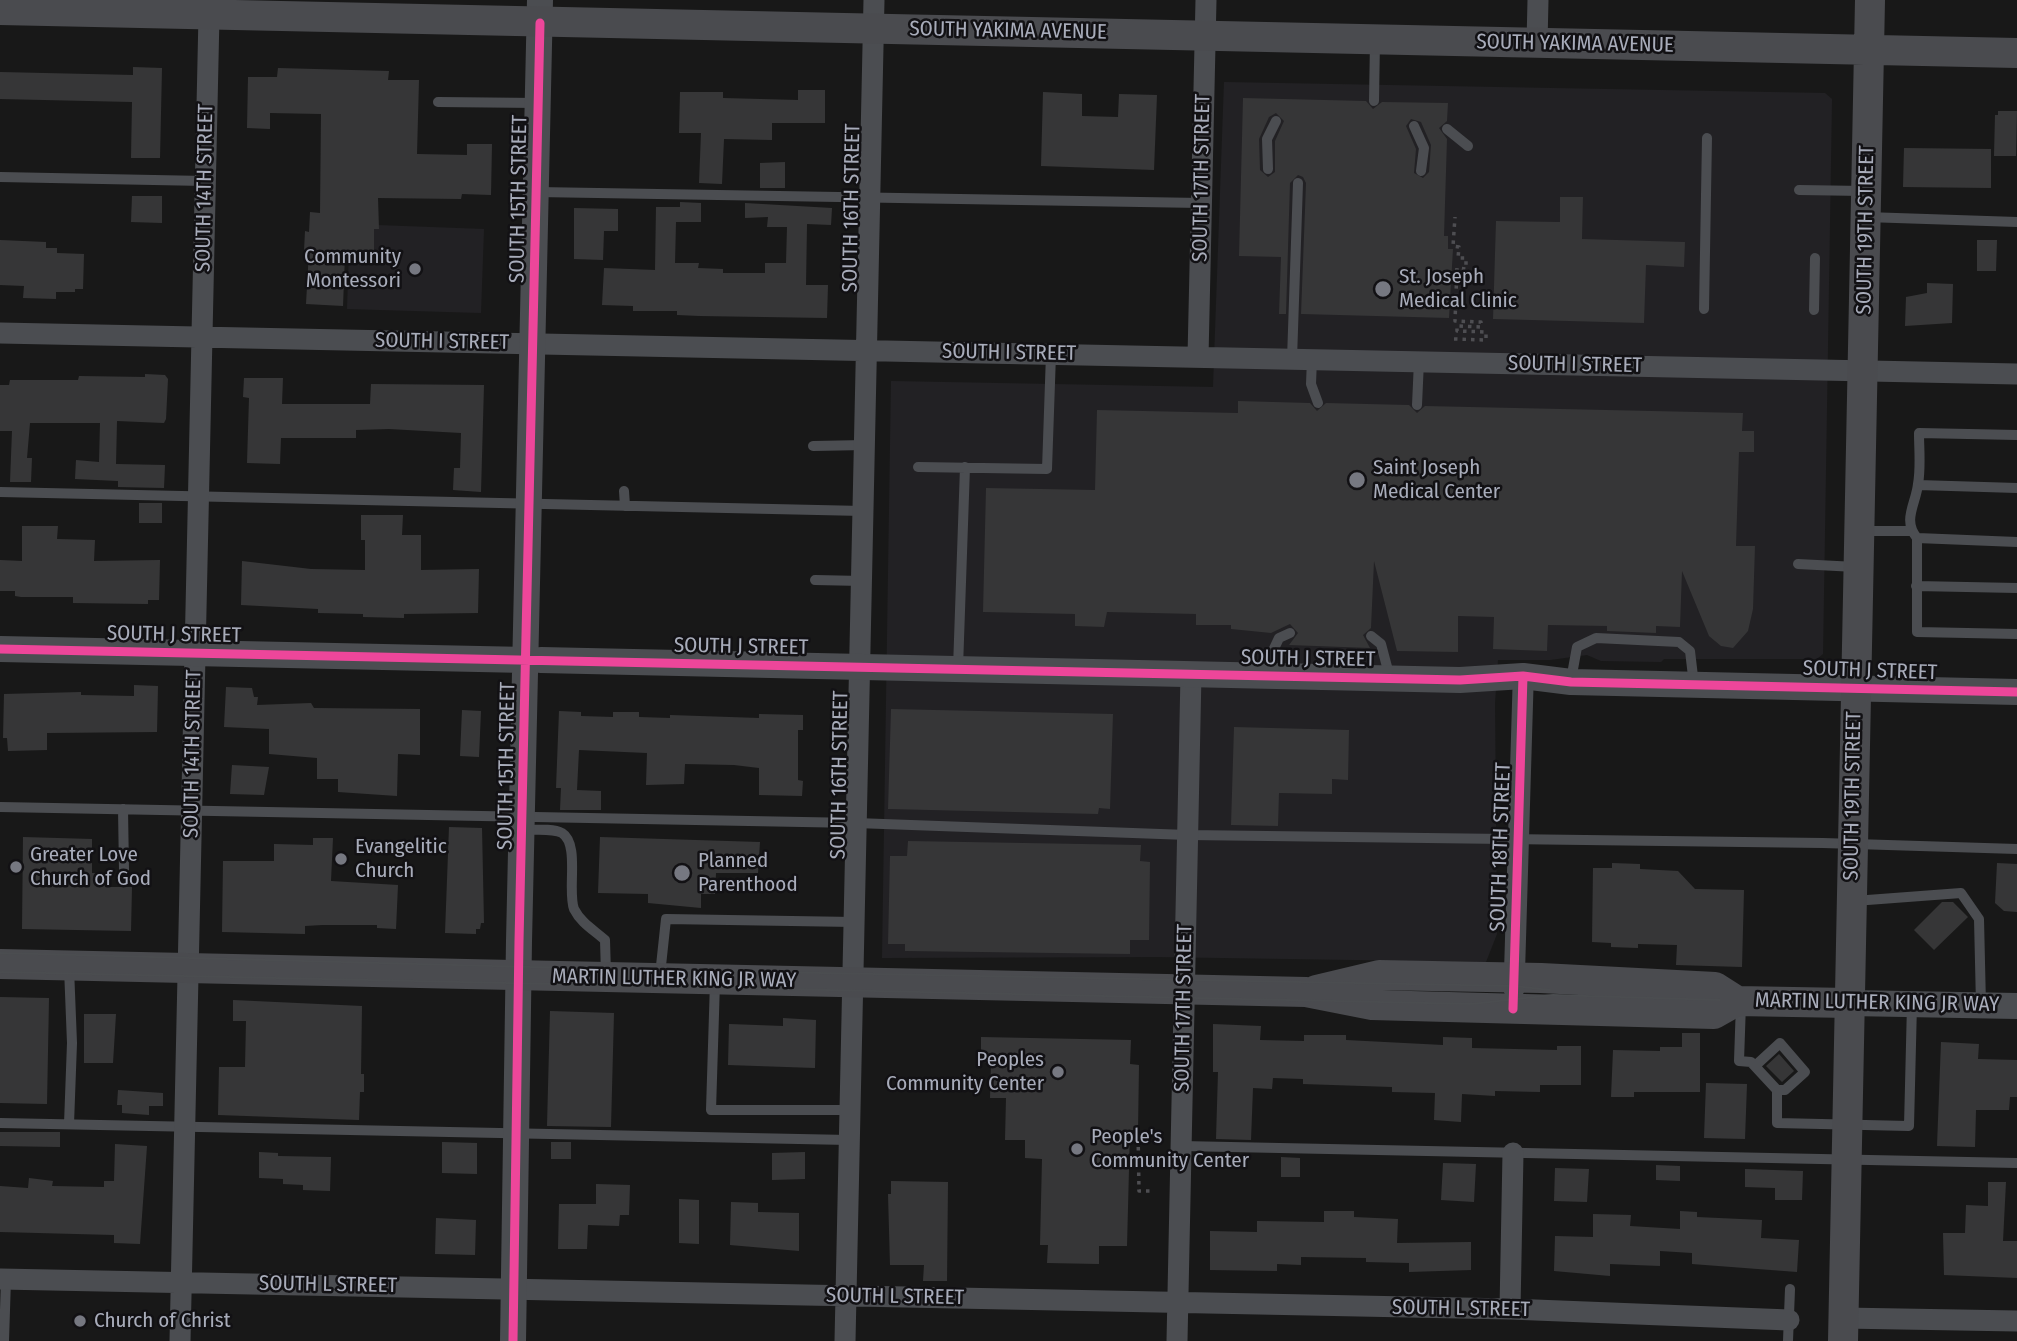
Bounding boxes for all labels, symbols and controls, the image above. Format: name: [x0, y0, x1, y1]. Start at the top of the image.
street label: SOUTH YAKIMA AVENUE: [909, 17, 1107, 45]
street label: SOUTH YAKIMA AVENUE: [1476, 30, 1674, 58]
street label: SOUTH 17TH STREET: [1188, 94, 1216, 262]
street label: SOUTH 14TH STREET: [191, 104, 219, 272]
street label: SOUTH 15TH STREET: [505, 115, 533, 283]
street label: SOUTH 16TH STREET: [838, 123, 866, 293]
street label: SOUTH 19TH STREET: [1852, 145, 1880, 315]
place label: Community Montessori: [304, 244, 401, 294]
marker: Community Montessori: [407, 261, 423, 277]
place label: St. Joseph Medical Clinic: [1399, 264, 1517, 314]
marker: St. Joseph Medical Clinic: [1373, 279, 1393, 299]
street label: SOUTH I STREET: [375, 328, 509, 356]
street label: SOUTH I STREET: [942, 339, 1076, 367]
street label: SOUTH I STREET: [1508, 351, 1642, 379]
place label: Saint Joseph Medical Center: [1373, 455, 1500, 505]
marker: Saint Joseph Medical Center: [1347, 470, 1367, 490]
street label: SOUTH J STREET: [107, 621, 241, 649]
street label: SOUTH J STREET: [674, 633, 808, 661]
street label: SOUTH J STREET: [1241, 645, 1375, 673]
street label: SOUTH J STREET: [1802, 656, 1938, 686]
street label: SOUTH 14TH STREET: [179, 670, 207, 838]
street label: SOUTH 15TH STREET: [493, 682, 521, 850]
street label: SOUTH 16TH STREET: [826, 690, 854, 860]
street label: SOUTH 19TH STREET: [1839, 711, 1867, 881]
street label: SOUTH 18TH STREET: [1485, 762, 1517, 932]
place label: Evangelitic Church: [355, 834, 447, 884]
place label: Greater Love Church of God: [30, 842, 151, 892]
place label: Planned Parenthood: [698, 848, 798, 898]
marker: Evangelitic Church: [333, 851, 349, 867]
marker: Greater Love Church of God: [8, 859, 24, 875]
marker: Planned Parenthood: [672, 863, 692, 883]
street label: SOUTH 17TH STREET: [1170, 924, 1198, 1092]
street label: MARTIN LUTHER KING JR WAY: [552, 964, 796, 994]
street label: MARTIN LUTHER KING JR WAY: [1755, 988, 1999, 1018]
place label: Peoples Community Center: [886, 1047, 1044, 1097]
marker: Peoples Community Center: [1050, 1064, 1066, 1080]
place label: People's Community Center: [1091, 1124, 1249, 1174]
marker: People's Community Center: [1069, 1141, 1085, 1157]
street label: SOUTH L STREET: [259, 1271, 397, 1299]
street label: SOUTH L STREET: [826, 1283, 964, 1311]
street label: SOUTH L STREET: [1392, 1295, 1530, 1323]
place label: Church of Christ: [94, 1308, 231, 1334]
marker: Church of Christ: [72, 1313, 88, 1329]

